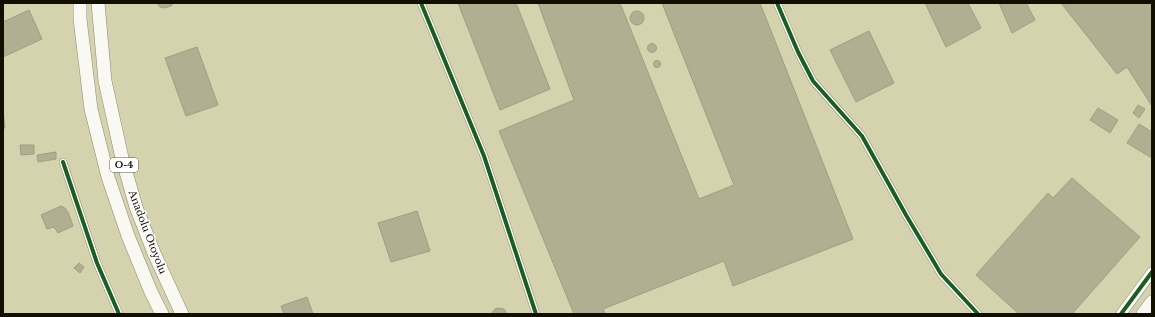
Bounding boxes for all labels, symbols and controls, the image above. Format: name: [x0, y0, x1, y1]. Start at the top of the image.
road number: O-4: [110, 158, 138, 172]
street label: Anadolu Otoyolu: [125, 188, 170, 276]

